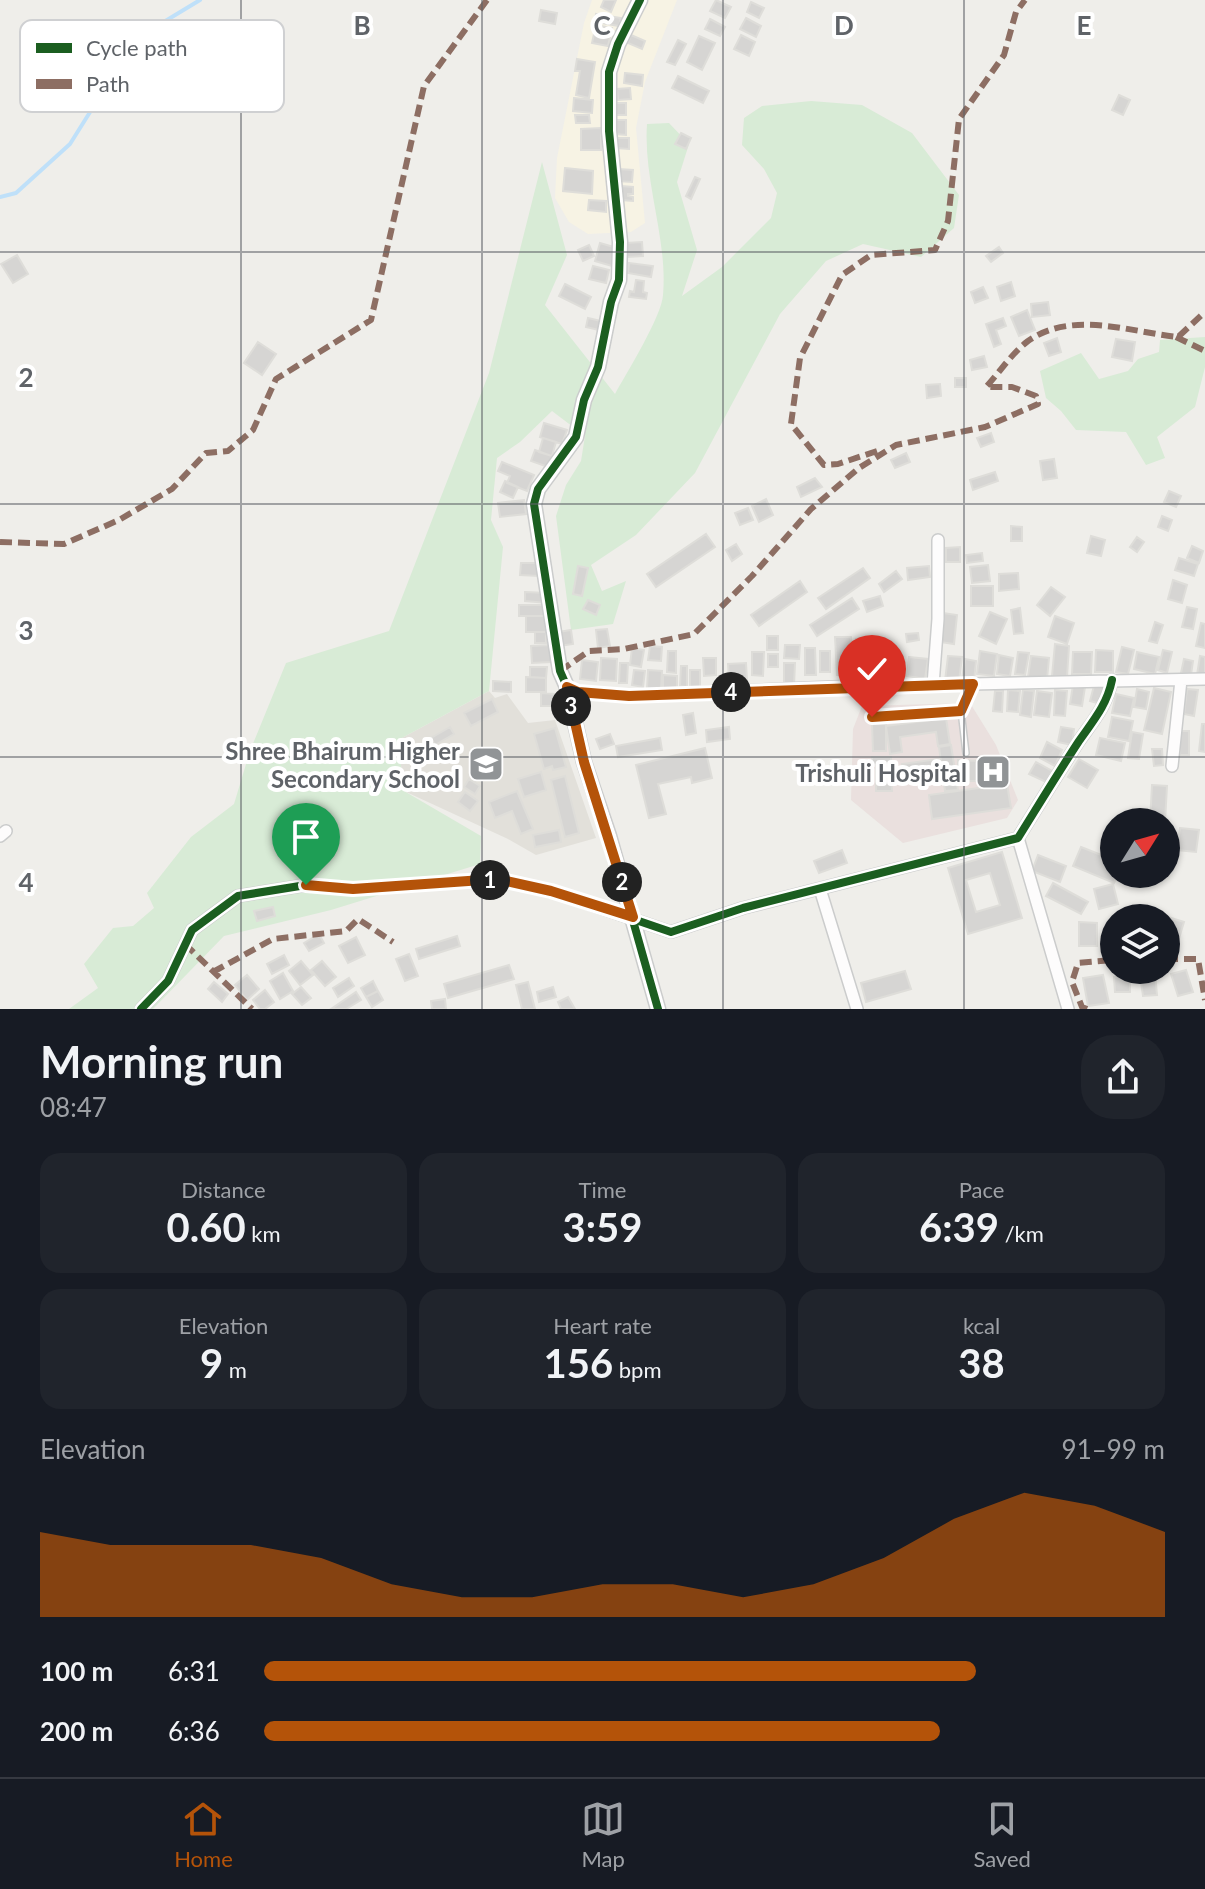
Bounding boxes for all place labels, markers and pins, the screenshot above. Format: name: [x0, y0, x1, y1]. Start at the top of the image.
pin: [838, 635, 906, 717]
pin: 4: [711, 672, 751, 712]
pin: 3: [551, 686, 591, 726]
place label: Shree Bhairum Higher Secondary School: [225, 736, 460, 793]
school or university icon: Shree Bhairum Higher Secondary School: [467, 745, 505, 783]
hospital icon: Trishuli Hospital: [974, 753, 1012, 791]
place label: Trishuli Hospital: [795, 758, 967, 787]
pin: [272, 803, 340, 885]
pin: 1: [470, 860, 510, 900]
pin: 2: [602, 862, 642, 902]

